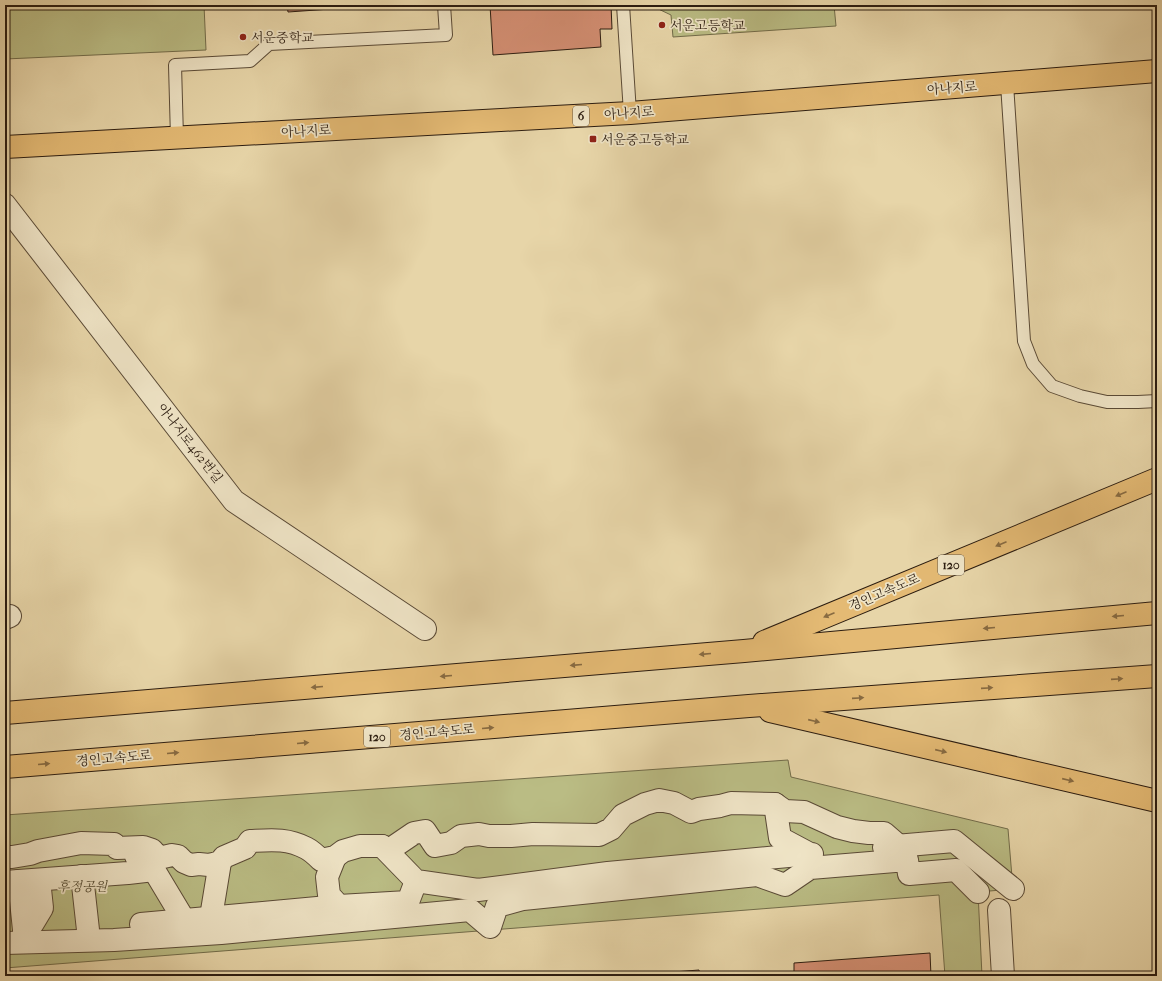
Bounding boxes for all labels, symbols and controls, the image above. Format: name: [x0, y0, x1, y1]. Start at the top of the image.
place label: 서운고등학교: [670, 18, 746, 33]
marker: 서운고등학교: [657, 20, 667, 30]
place label: 서운중학교: [251, 30, 314, 45]
marker: 서운중학교: [238, 32, 248, 42]
street label: 아나지로: [926, 79, 978, 97]
street label: 아나지로: [603, 104, 655, 122]
road number: 6: [573, 106, 589, 126]
street label: 아나지로: [281, 122, 332, 140]
place label: 서운중고등학교: [601, 132, 689, 147]
marker: 서운중고등학교: [588, 134, 598, 144]
street label: 아나지로462번길: [154, 400, 226, 486]
one-way arrow: [1115, 490, 1127, 497]
one-way arrow: [995, 540, 1007, 547]
road number: 120: [938, 555, 964, 575]
street label: 경인고속도로: [846, 570, 922, 614]
one-way arrow: [824, 612, 835, 618]
one-way arrow: [1112, 613, 1124, 620]
one-way arrow: [983, 625, 995, 631]
one-way arrow: [699, 650, 711, 657]
one-way arrow: [570, 661, 582, 668]
one-way arrow: [440, 672, 452, 679]
one-way arrow: [1111, 675, 1123, 682]
one-way arrow: [311, 683, 323, 690]
one-way arrow: [981, 685, 993, 692]
one-way arrow: [852, 695, 864, 702]
one-way arrow: [808, 719, 821, 725]
street label: 경인고속도로: [399, 721, 476, 743]
one-way arrow: [482, 724, 494, 731]
road number: 120: [364, 727, 390, 747]
one-way arrow: [297, 739, 309, 746]
street label: 경인고속도로: [76, 747, 153, 769]
one-way arrow: [935, 748, 947, 754]
one-way arrow: [167, 750, 179, 757]
one-way arrow: [38, 761, 50, 767]
one-way arrow: [1062, 777, 1074, 783]
park label: 후정공원: [57, 879, 109, 894]

